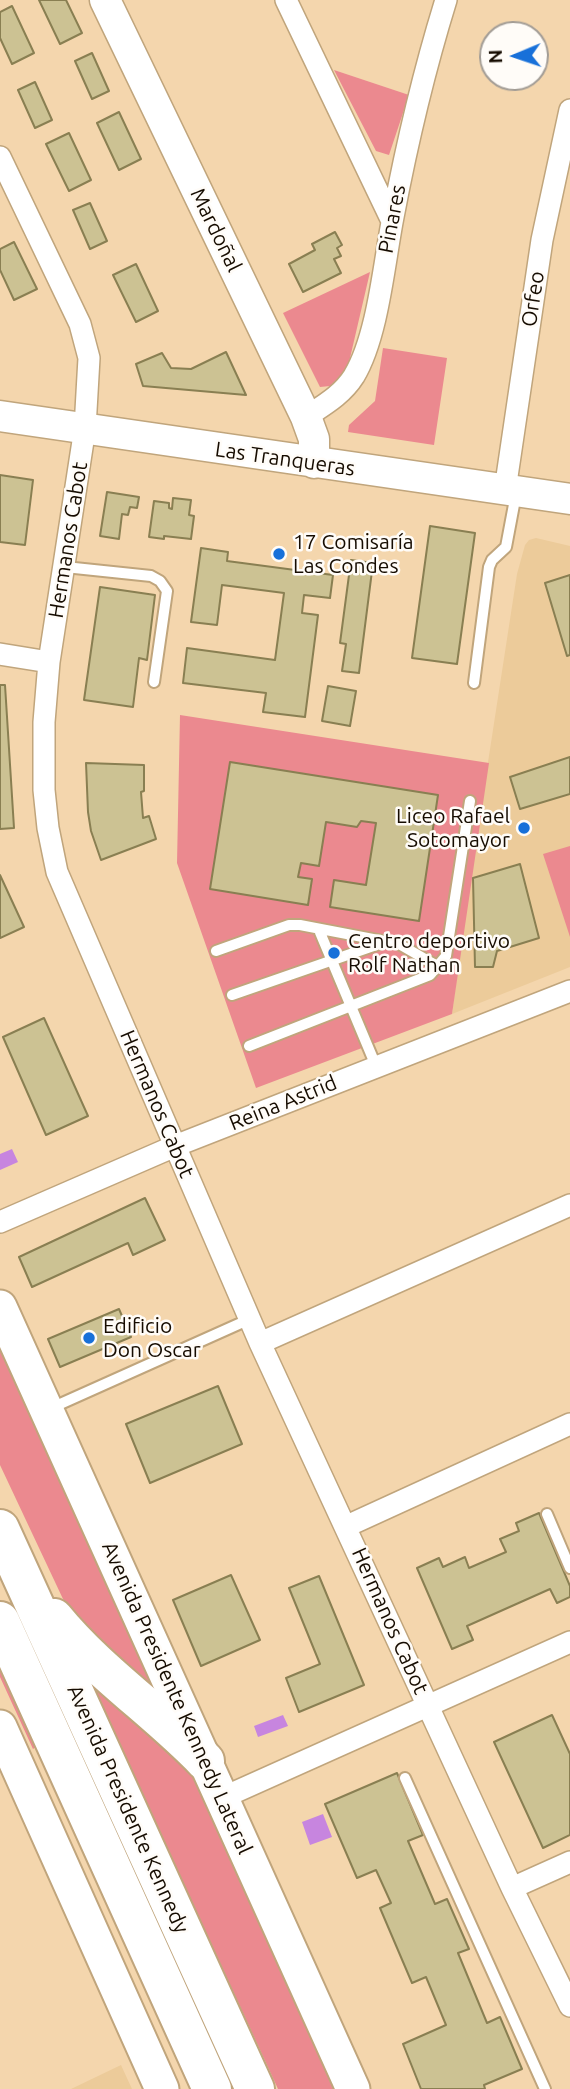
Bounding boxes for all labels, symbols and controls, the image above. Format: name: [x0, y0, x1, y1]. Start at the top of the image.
north arrow: [479, 21, 549, 91]
text: N: [484, 49, 506, 64]
street label: Pinares: [373, 183, 411, 255]
street label: Mardoñal: [185, 184, 247, 276]
street label: Orfeo: [516, 269, 550, 329]
street label: Las Tranqueras: [214, 437, 356, 481]
street label: Hermanos Cabot: [43, 460, 93, 620]
place label: 17 Comisaría Las Condes: [293, 529, 414, 579]
marker: 17 Comisaría Las Condes: [271, 546, 287, 562]
place label: Liceo Rafael Sotomayor: [396, 803, 510, 853]
marker: Liceo Rafael Sotomayor: [516, 820, 532, 836]
place label: Centro deportivo Rolf Nathan: [348, 928, 510, 978]
marker: Centro deportivo Rolf Nathan: [326, 945, 342, 961]
street label: Hermanos Cabot: [115, 1026, 199, 1182]
street label: Reina Astrid: [225, 1070, 341, 1136]
place label: Edificio Don Oscar: [103, 1313, 201, 1363]
marker: Edificio Don Oscar: [81, 1330, 97, 1346]
street label: Avenida Presidente Kennedy Lateral: [96, 1538, 258, 1858]
street label: Hermanos Cabot: [346, 1544, 434, 1698]
street label: Avenida Presidente Kennedy: [62, 1681, 194, 1937]

